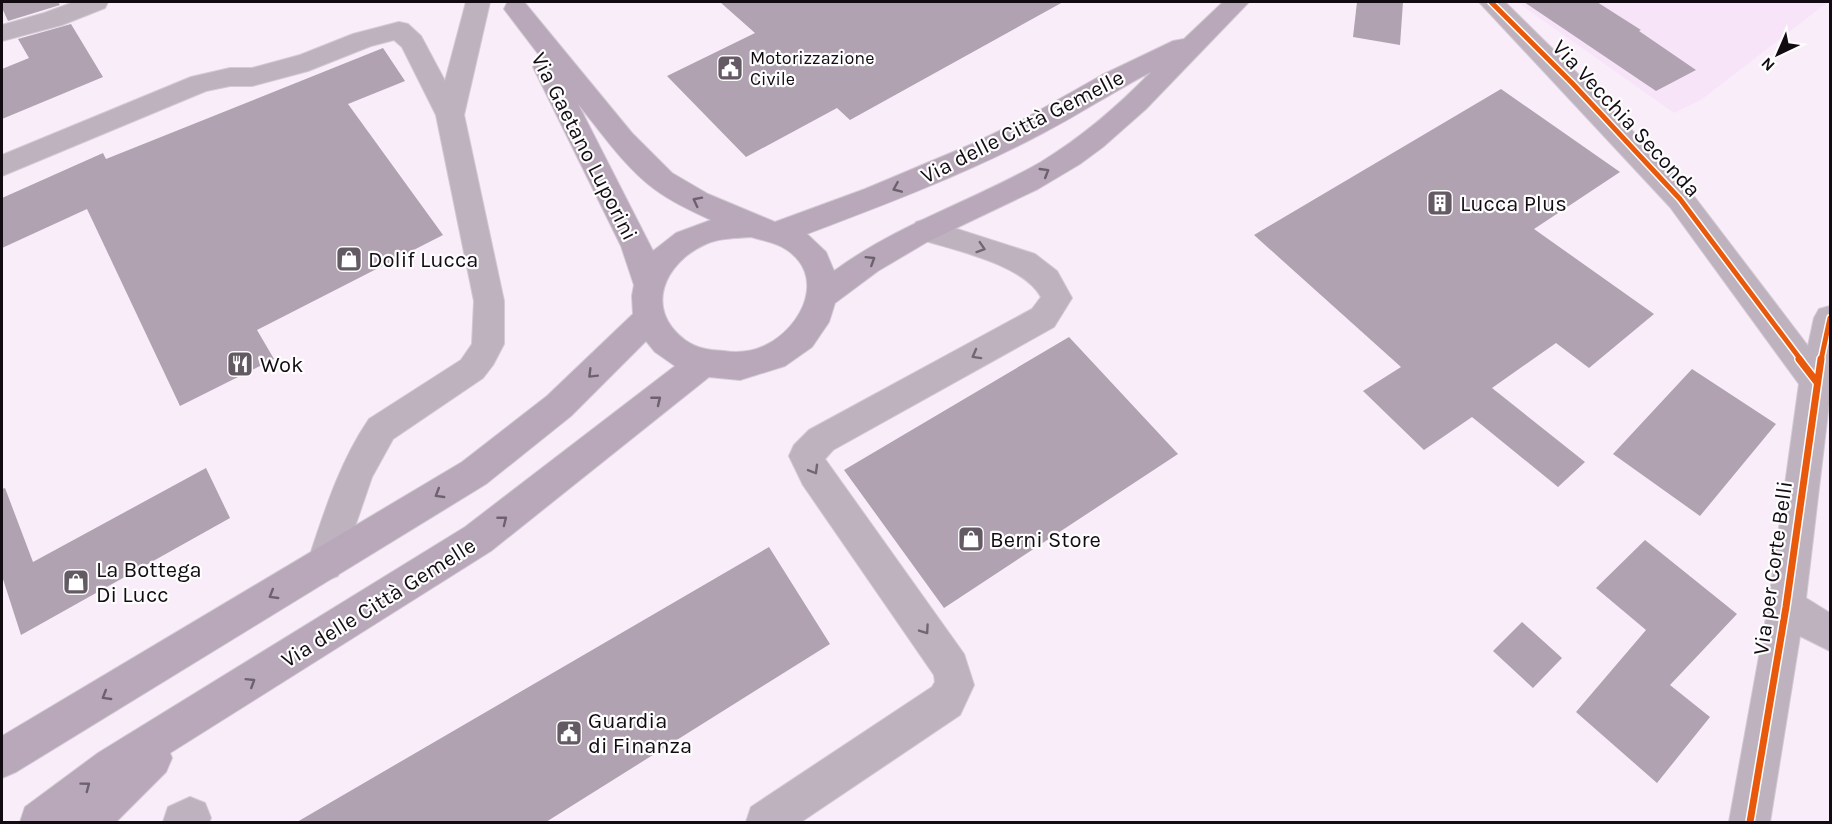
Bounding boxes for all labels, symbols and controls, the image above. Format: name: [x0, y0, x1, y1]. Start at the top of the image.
north arrow: [1748, 24, 1808, 84]
street label: Via Vecchia Seconda: [1547, 35, 1706, 203]
place label: Motorizzazione Civile: [750, 47, 874, 90]
street label: Via Gaetano Luporini: [525, 48, 643, 245]
public building icon: Motorizzazione Civile: [715, 53, 745, 83]
text: N: [1757, 54, 1779, 75]
street label: Via delle Città Gemelle: [917, 64, 1128, 189]
one-way arrow: [1039, 167, 1049, 179]
one-way arrow: [893, 181, 904, 193]
building icon: Lucca Plus: [1425, 188, 1455, 218]
place label: Lucca Plus: [1460, 191, 1567, 217]
one-way arrow: [693, 197, 704, 208]
one-way arrow: [975, 241, 986, 253]
shop icon: Dolif Lucca: [334, 244, 364, 274]
place label: Dolif Lucca: [368, 247, 478, 273]
one-way arrow: [865, 256, 875, 268]
one-way arrow: [972, 348, 983, 359]
restaurant icon: Wok: [225, 349, 255, 379]
place label: Wok: [260, 352, 303, 378]
one-way arrow: [589, 366, 600, 377]
one-way arrow: [650, 396, 661, 407]
one-way arrow: [806, 464, 818, 475]
street label: Via per Corte Belli: [1748, 479, 1798, 657]
one-way arrow: [435, 486, 445, 498]
one-way arrow: [497, 516, 508, 527]
shop icon: Berni Store: [956, 524, 986, 554]
place label: Berni Store: [990, 527, 1101, 553]
street label: Via delle Città Gemelle: [277, 532, 481, 673]
place label: La Bottega Di Lucc: [96, 557, 202, 608]
shop icon: La Bottega Di Lucc: [61, 567, 91, 597]
one-way arrow: [269, 588, 279, 600]
one-way arrow: [918, 624, 929, 635]
one-way arrow: [244, 678, 255, 689]
one-way arrow: [102, 688, 112, 700]
place label: Guardia di Finanza: [588, 708, 692, 759]
public building icon: Guardia di Finanza: [554, 718, 584, 748]
one-way arrow: [80, 783, 91, 794]

